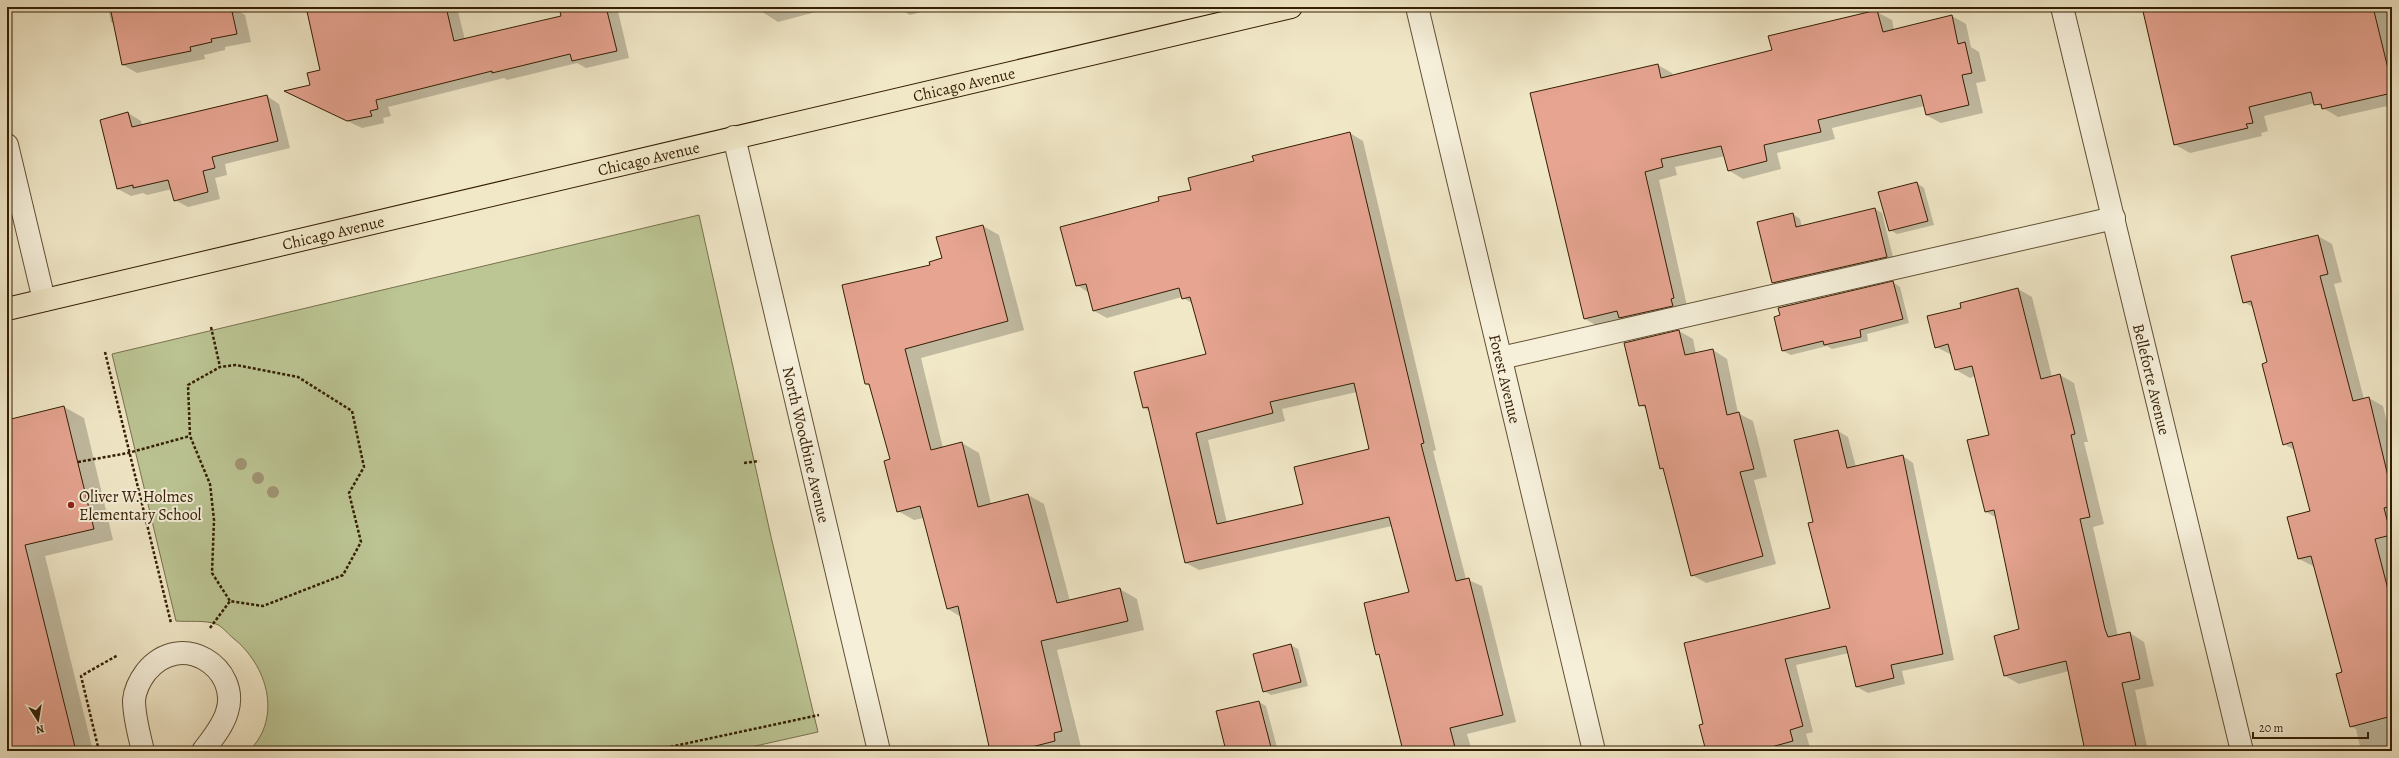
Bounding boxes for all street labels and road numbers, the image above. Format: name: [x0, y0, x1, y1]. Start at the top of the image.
street label: Chicago Avenue: [911, 62, 1017, 108]
street label: Chicago Avenue: [596, 136, 702, 182]
street label: Chicago Avenue: [280, 211, 386, 256]
street label: Belleforte Avenue: [2127, 322, 2175, 437]
street label: Forest Avenue: [1483, 332, 1526, 426]
street label: North Woodbine Avenue: [777, 364, 835, 525]

